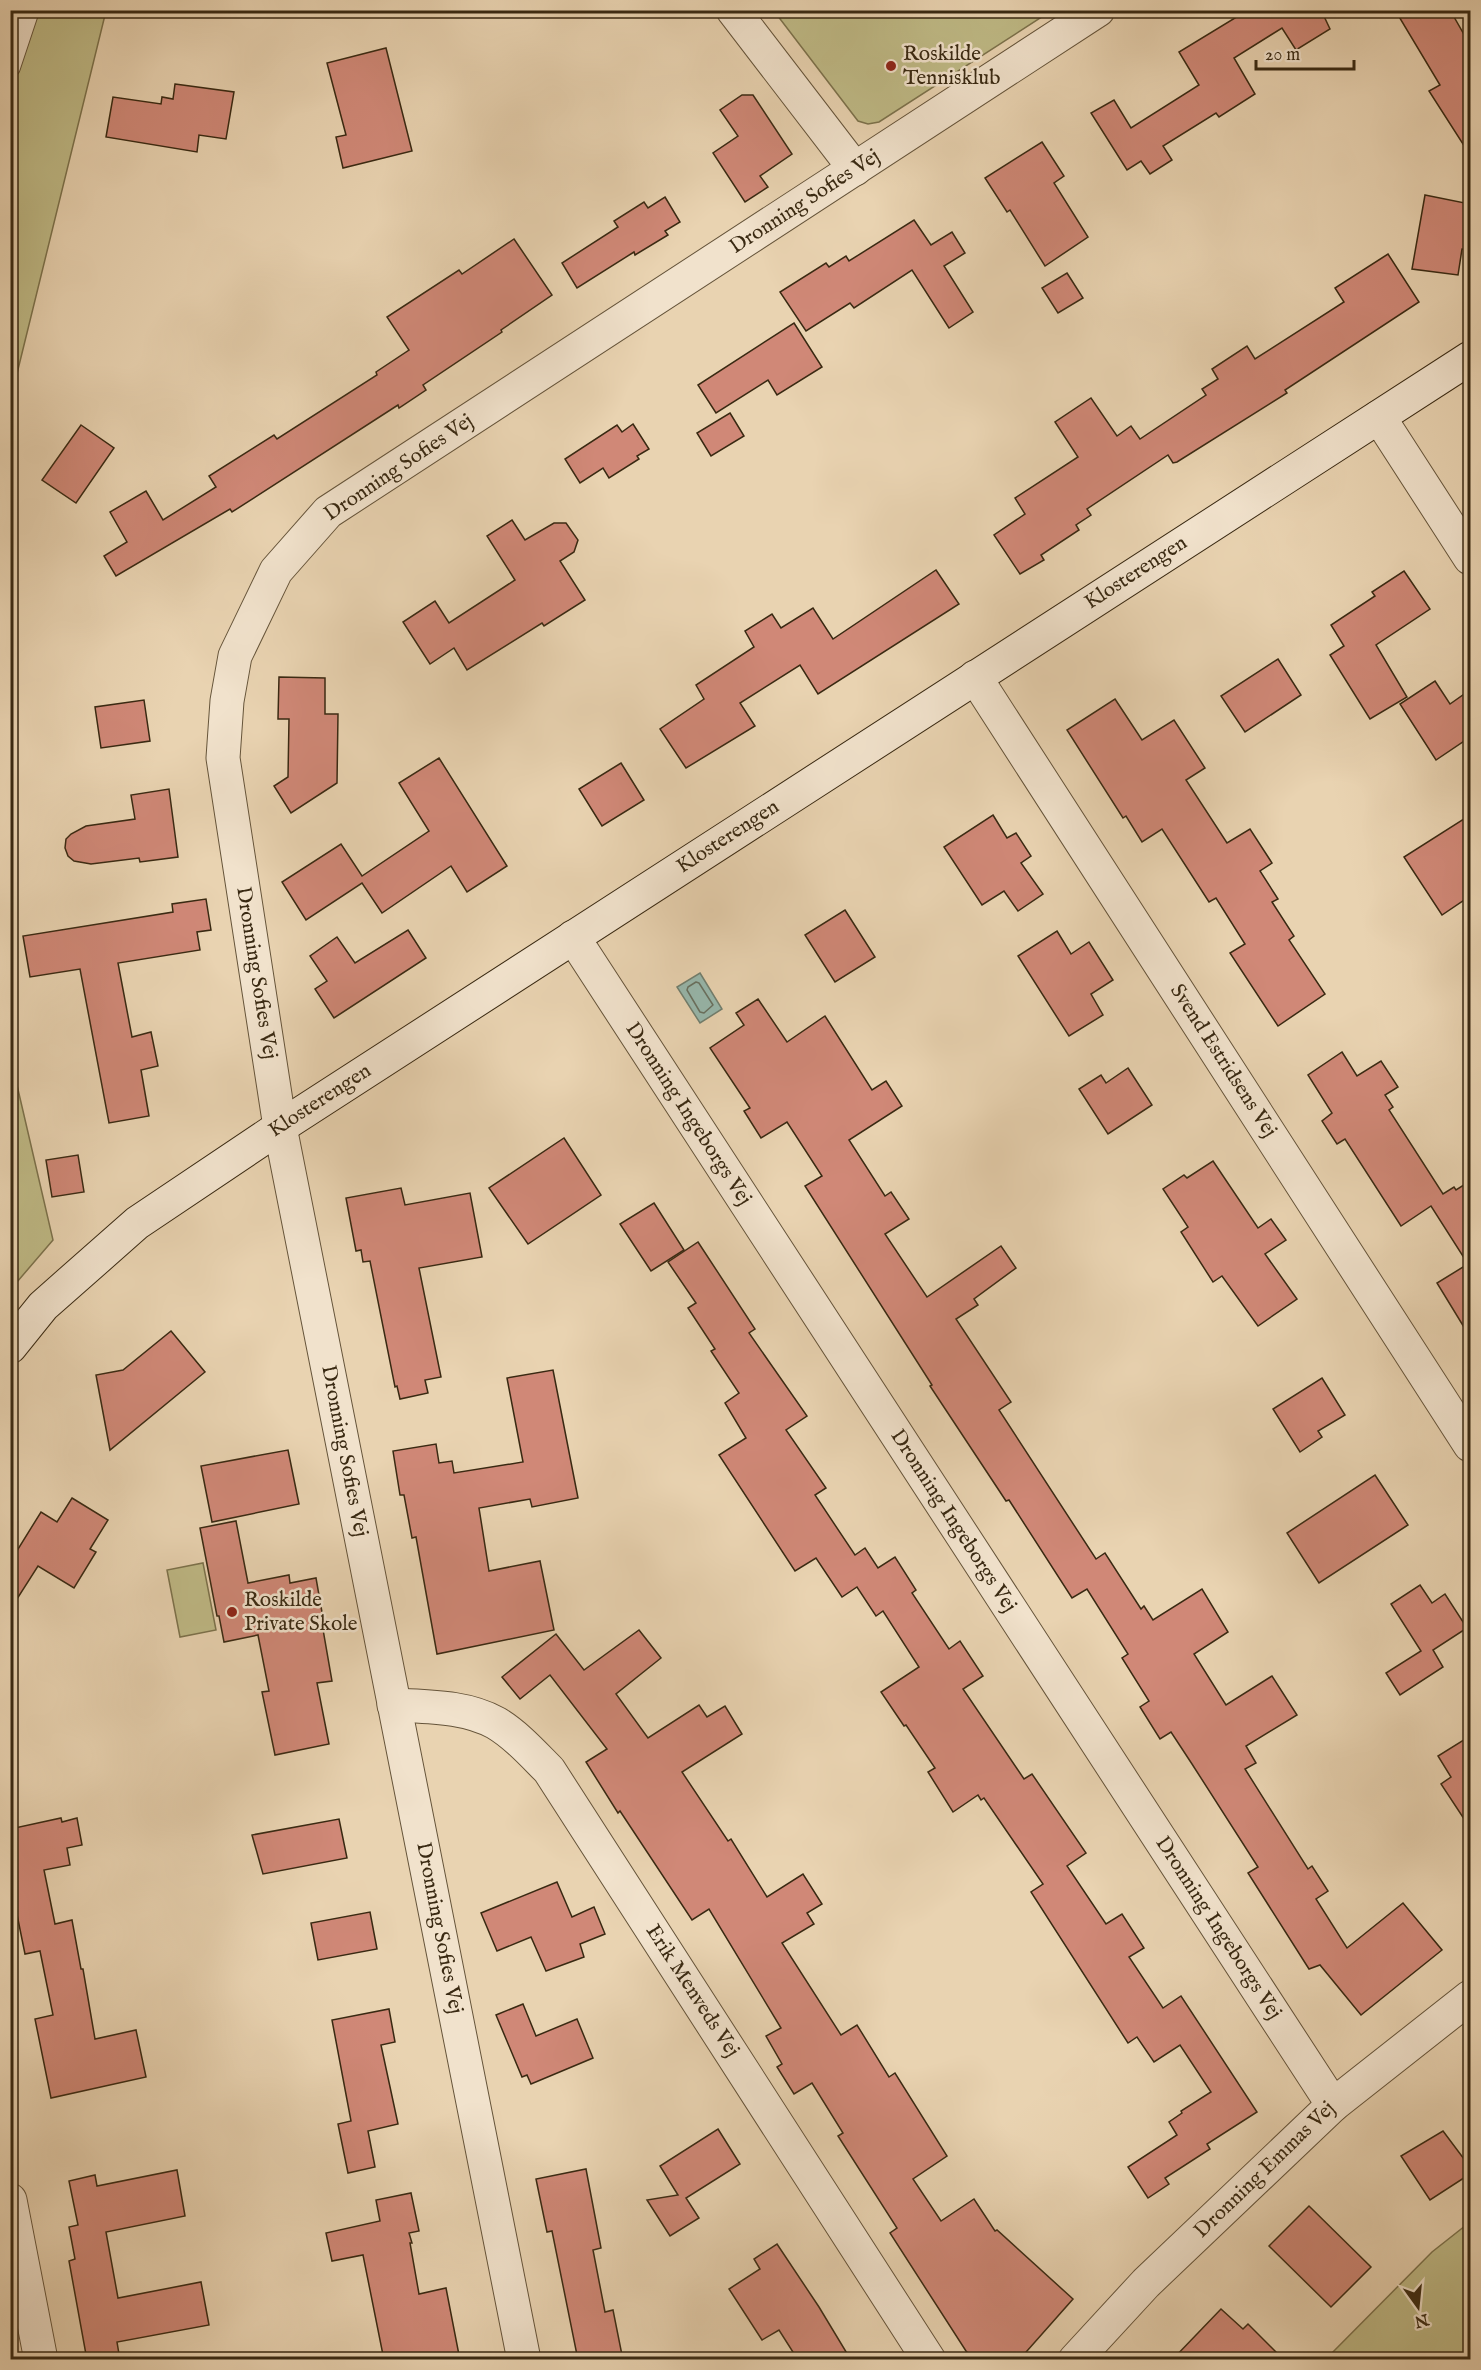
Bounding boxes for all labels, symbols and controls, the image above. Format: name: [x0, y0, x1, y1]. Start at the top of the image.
scale bar: [1256, 33, 1354, 71]
place label: Roskilde Tennisklub: [903, 41, 1000, 92]
text: 20 m: [1265, 44, 1300, 67]
marker: Roskilde Tennisklub: [884, 59, 898, 73]
street label: Dronning Sofies Vej: [725, 143, 885, 261]
street label: Dronning Sofies Vej: [319, 408, 479, 528]
street label: Klosterengen: [1080, 530, 1192, 616]
street label: Klosterengen: [672, 794, 784, 880]
street label: Dronning Sofies Vej: [229, 885, 283, 1061]
street label: Svend Estridsens Vej: [1163, 979, 1283, 1143]
street label: Dronning Ingeborgs Vej: [619, 1017, 757, 1211]
street label: Klosterengen: [264, 1058, 376, 1144]
street label: Dronning Sofies Vej: [314, 1363, 374, 1539]
street label: Dronning Ingeborgs Vej: [884, 1424, 1022, 1618]
place label: Roskilde Private Skole: [244, 1587, 358, 1638]
marker: Roskilde Private Skole: [225, 1605, 239, 1619]
street label: Dronning Ingeborgs Vej: [1149, 1831, 1287, 2025]
street label: Dronning Sofies Vej: [409, 1840, 469, 2016]
street label: Erik Menveds Vej: [639, 1919, 745, 2063]
street label: Dronning Emmas Vej: [1189, 2096, 1341, 2244]
north arrow: [1388, 2277, 1448, 2337]
text: N: [1412, 2308, 1432, 2331]

